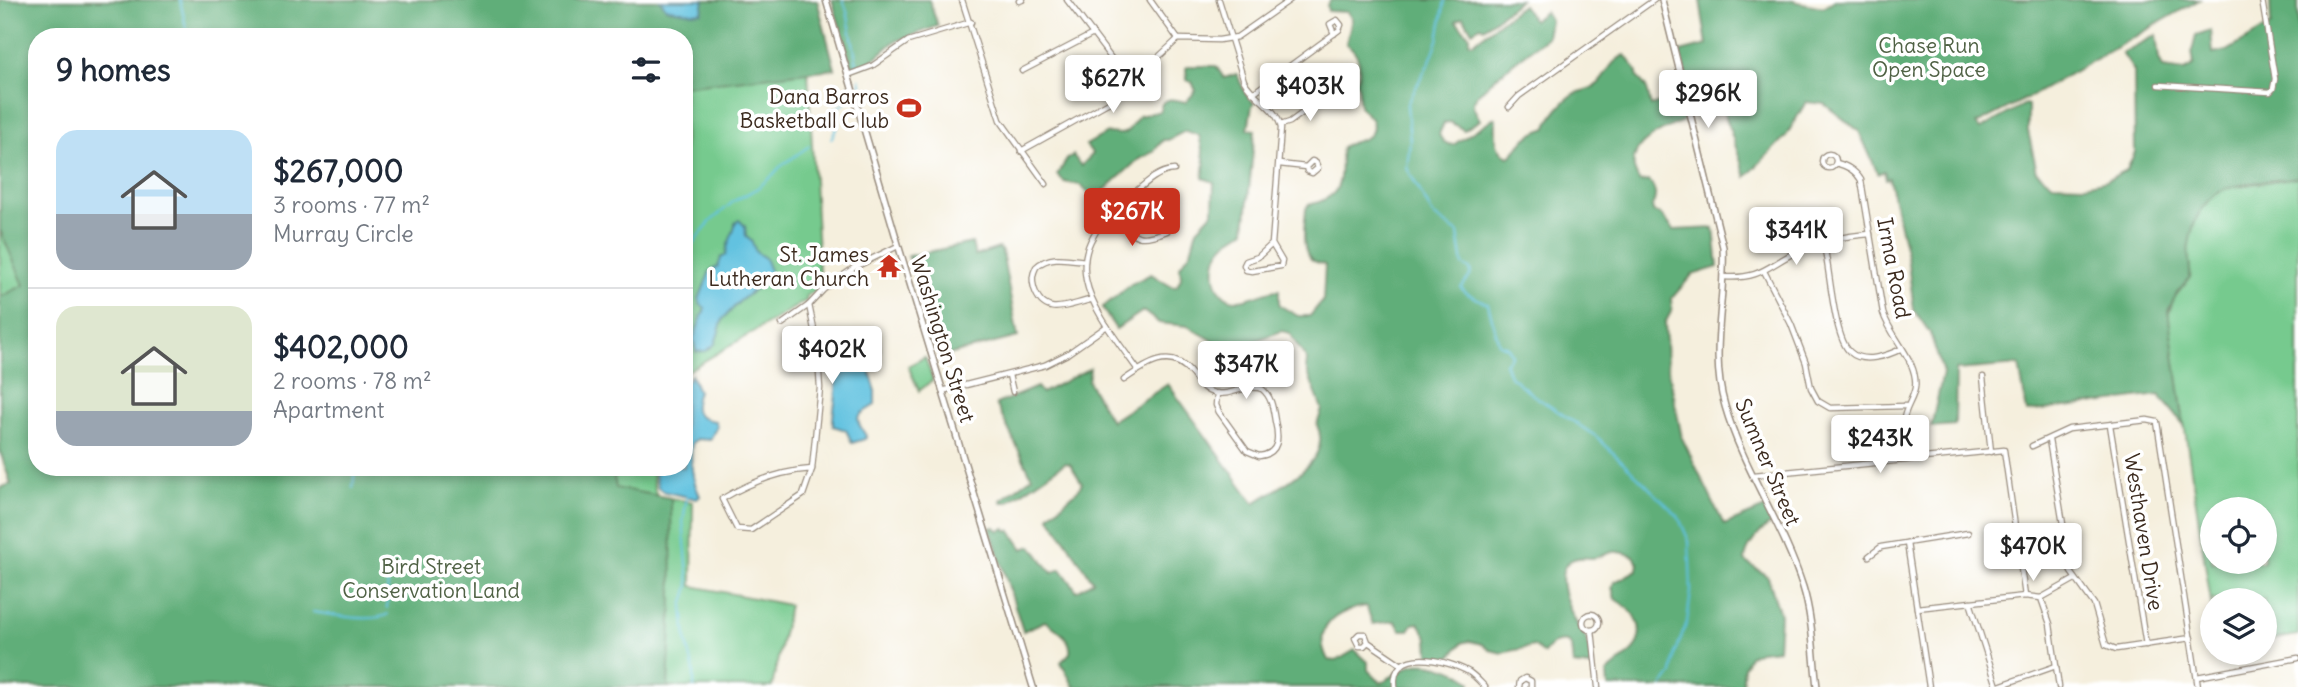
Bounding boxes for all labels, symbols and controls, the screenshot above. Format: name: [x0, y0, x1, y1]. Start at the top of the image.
park label: Chase Run Open Space: [1872, 32, 1986, 83]
text: 9 homes: [56, 51, 171, 89]
icon: filters: [627, 51, 665, 89]
pin: $627K: [1064, 55, 1162, 115]
text: $627K: [1081, 63, 1145, 92]
pin: $403K: [1261, 64, 1359, 123]
text: $403K: [1276, 71, 1344, 100]
pin: $296K: [1659, 71, 1757, 130]
text: $296K: [1675, 78, 1741, 107]
place label: Dana Barros Basketball C lub: [739, 83, 889, 134]
sports icon: Dana Barros Basketball C lub: [895, 94, 923, 122]
text: $267,000: [273, 152, 404, 190]
icon: home: [112, 158, 196, 242]
pin: $267K: [1083, 188, 1181, 248]
text: 3 rooms · 77 m²: [273, 190, 430, 219]
text: $267K: [1100, 196, 1164, 225]
pin: $341K: [1747, 208, 1845, 267]
text: $341K: [1765, 215, 1827, 244]
street label: Irma Road: [1871, 215, 1917, 321]
text: Murray Circle: [273, 219, 414, 248]
place label: St. James Lutheran Church: [708, 241, 869, 292]
temple icon: St. James Lutheran Church: [875, 252, 903, 280]
street label: Washington Street: [905, 252, 981, 426]
pin: $402K: [783, 326, 881, 386]
text: $402,000: [273, 328, 409, 366]
icon: home: [112, 334, 196, 418]
text: $402K: [798, 334, 866, 363]
pin: $347K: [1197, 342, 1295, 401]
text: $347K: [1214, 349, 1278, 378]
text: 2 rooms · 78 m²: [273, 366, 432, 395]
street label: Sumner Street: [1729, 394, 1807, 530]
text: Apartment: [273, 395, 385, 424]
pin: $243K: [1831, 416, 1929, 475]
text: $243K: [1847, 423, 1913, 452]
street label: Westhaven Drive: [2118, 452, 2170, 612]
map controls: [2200, 497, 2277, 665]
button: locate: [2200, 497, 2277, 574]
pin: $470K: [1984, 524, 2082, 583]
text: $470K: [2000, 531, 2066, 560]
park label: Bird Street Conservation Land: [342, 553, 520, 604]
button: layers: [2200, 588, 2277, 665]

